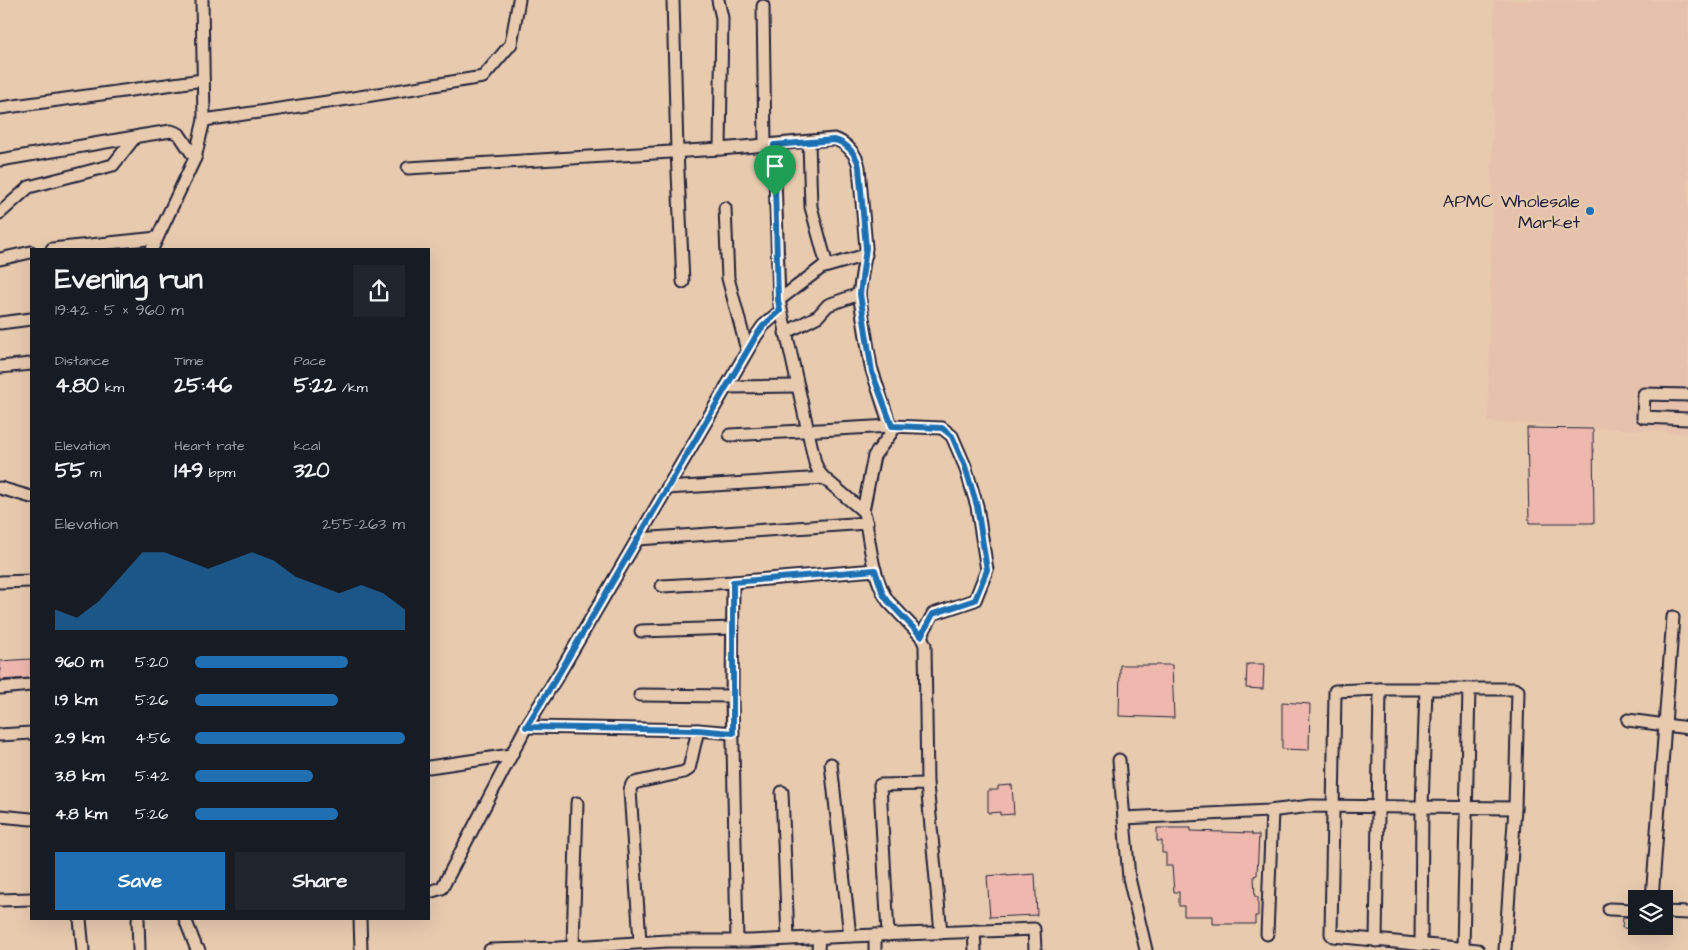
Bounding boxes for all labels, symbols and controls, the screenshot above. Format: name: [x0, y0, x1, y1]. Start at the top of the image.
pin: [754, 145, 796, 196]
icon: arrive: [761, 152, 789, 180]
place label: APMC Wholesale Market: [1443, 189, 1581, 235]
marker: APMC Wholesale Market: [1584, 205, 1596, 217]
text: Evening run: [55, 260, 203, 299]
button: share: [353, 265, 405, 317]
text: 19:42 · 5 × 960 m: [55, 299, 184, 321]
text: Distance: [55, 351, 109, 371]
text: Time: [174, 351, 204, 371]
text: Pace: [294, 351, 326, 371]
text: 4.80: [55, 371, 99, 400]
text: 25:46: [174, 371, 232, 400]
text: 5:22: [294, 371, 336, 400]
text: km: [99, 378, 124, 398]
text: /km: [336, 378, 368, 398]
text: Elevation: [55, 436, 110, 456]
text: Heart rate: [174, 436, 245, 456]
text: kcal: [294, 436, 320, 456]
text: 55: [55, 456, 85, 485]
text: 149: [174, 456, 203, 485]
text: 320: [294, 456, 330, 485]
text: m: [85, 463, 101, 483]
text: bpm: [203, 463, 235, 483]
text: Elevation: [55, 513, 118, 535]
text: 255–263 m: [322, 513, 405, 535]
text: 960 m: [55, 651, 103, 673]
text: 5:20: [135, 651, 168, 673]
text: 1.9 km: [55, 689, 97, 711]
text: 5:26: [135, 689, 168, 711]
text: 2.9 km: [55, 727, 104, 749]
text: 4:56: [135, 727, 170, 749]
text: 3.8 km: [55, 765, 104, 787]
text: 5:42: [135, 765, 169, 787]
text: 4.8 km: [55, 803, 107, 825]
text: 5:26: [135, 803, 168, 825]
button: Save: [55, 852, 225, 910]
button: Share: [235, 852, 405, 910]
map controls: [1628, 890, 1673, 935]
button: layers: [1628, 890, 1673, 935]

